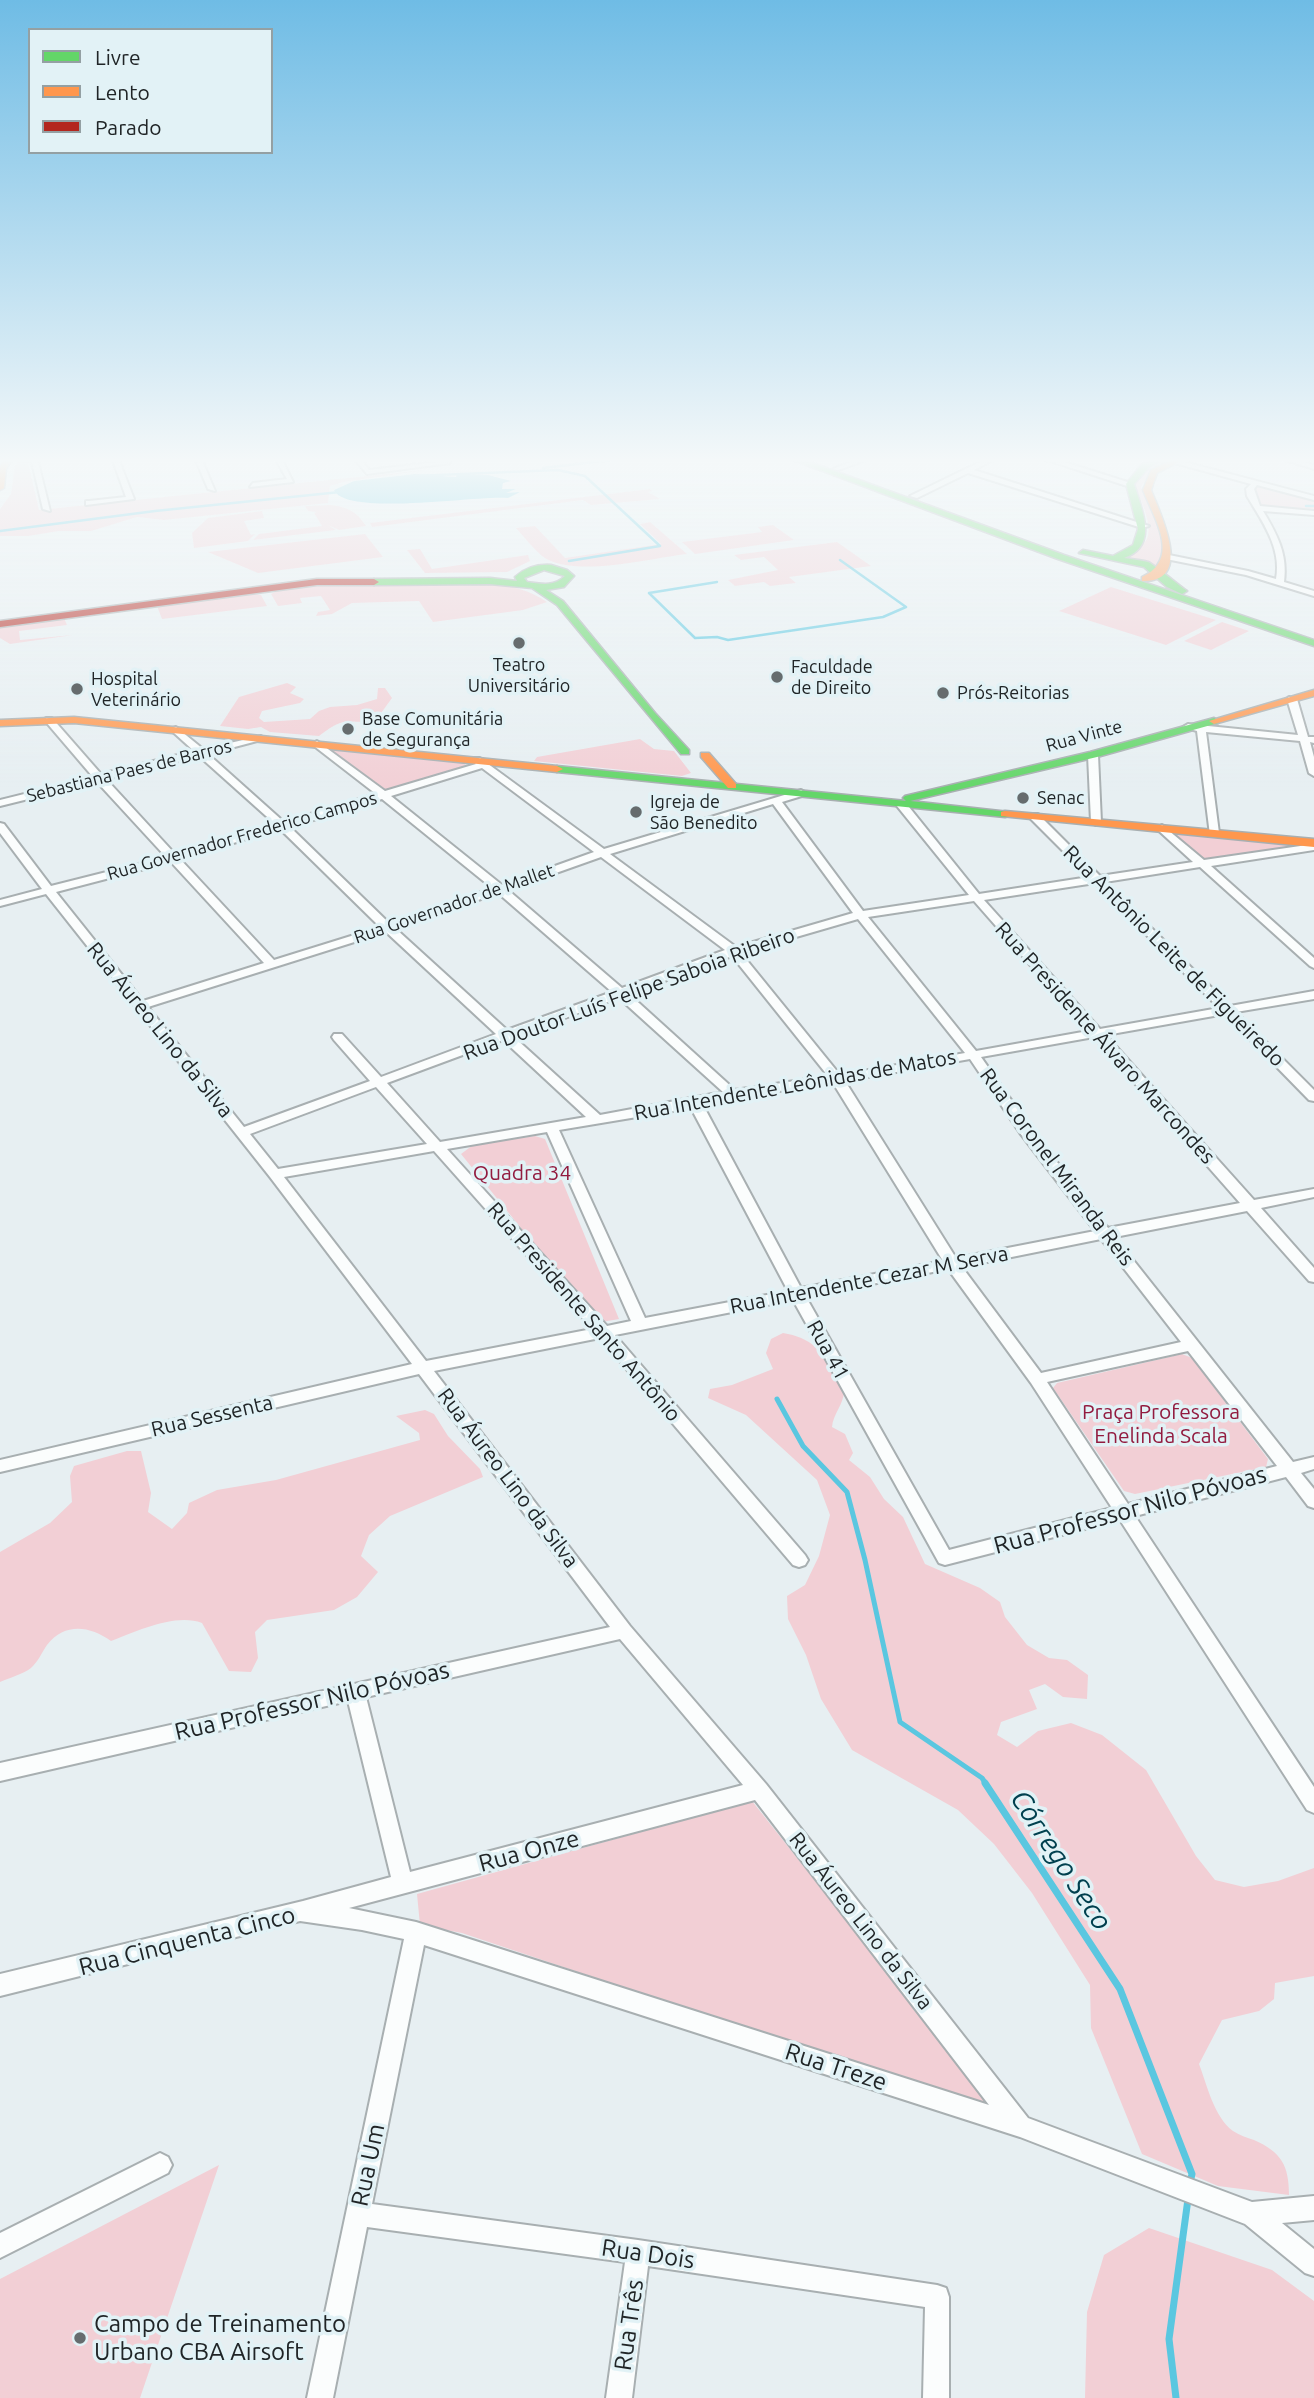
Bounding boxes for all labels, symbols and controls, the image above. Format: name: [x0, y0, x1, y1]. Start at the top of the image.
legend: [28, 28, 273, 154]
text: Livre: [95, 45, 141, 69]
text: Lento: [95, 80, 150, 104]
text: Parado: [95, 115, 161, 139]
marker: Teatro Universitário: [511, 635, 527, 651]
place label: Teatro Universitário: [468, 654, 570, 696]
place label: Faculdade de Direito: [791, 656, 873, 698]
place label: Hospital Veterinário: [91, 668, 181, 710]
marker: Faculdade de Direito: [769, 669, 785, 685]
marker: Hospital Veterinário: [69, 681, 85, 697]
place label: Prós-Reitorias: [957, 682, 1069, 704]
marker: Prós-Reitorias: [935, 685, 951, 701]
place label: Base Comunitária de Segurança: [362, 708, 503, 750]
street label: Rua Vinte: [1043, 715, 1125, 757]
marker: Base Comunitária de Segurança: [340, 721, 356, 737]
street label: Sebastiana Paes de Barros: [24, 735, 234, 807]
street label: Rua Governador Frederico Campos: [105, 787, 379, 885]
place label: Senac: [1037, 787, 1084, 809]
marker: Senac: [1015, 790, 1031, 806]
place label: Igreja de São Benedito: [650, 791, 757, 834]
marker: Igreja de São Benedito: [628, 804, 644, 820]
street label: Rua Antônio Leite de Figueiredo: [1058, 840, 1290, 1072]
street label: Rua Governador de Mallet: [351, 860, 557, 948]
street label: Rua Presidente Álvaro Marcondes: [990, 917, 1220, 1169]
street label: Rua Doutor Luís Felipe Saboia Ribeiro: [460, 922, 798, 1066]
street label: Rua Áureo Lino da Silva: [82, 937, 238, 1123]
street label: Rua Intendente Leônidas de Matos: [632, 1044, 958, 1126]
street label: Rua Coronel Miranda Reis: [974, 1063, 1140, 1271]
park label: Quadra 34: [473, 1160, 571, 1186]
street label: Rua Presidente Santo Antônio: [482, 1197, 686, 1427]
street label: Rua Intendente Cezar M Serva: [728, 1241, 1010, 1319]
street label: Rua 41: [801, 1316, 855, 1384]
street label: Rua Áureo Lino da Silva: [432, 1383, 584, 1573]
street label: Rua Sessenta: [149, 1390, 275, 1442]
park label: Praça Professora Enelinda Scala: [1082, 1399, 1240, 1449]
street label: Rua Professor Nilo Póvoas: [991, 1460, 1269, 1560]
street label: Rua Professor Nilo Póvoas: [172, 1655, 452, 1747]
water label: Córrego Seco: [1003, 1784, 1119, 1936]
street label: Rua Onze: [476, 1824, 582, 1878]
street label: Rua Áureo Lino da Silva: [784, 1827, 938, 2015]
street label: Rua Cinquenta Cinco: [76, 1900, 298, 1982]
street label: Rua Treze: [781, 2037, 891, 2097]
street label: Rua Um: [345, 2121, 391, 2209]
street label: Rua Dois: [600, 2233, 696, 2275]
street label: Rua Três: [608, 2278, 650, 2372]
place label: Campo de Treinamento Urbano CBA Airsoft: [94, 2310, 346, 2366]
marker: Campo de Treinamento Urbano CBA Airsoft: [72, 2330, 88, 2346]

